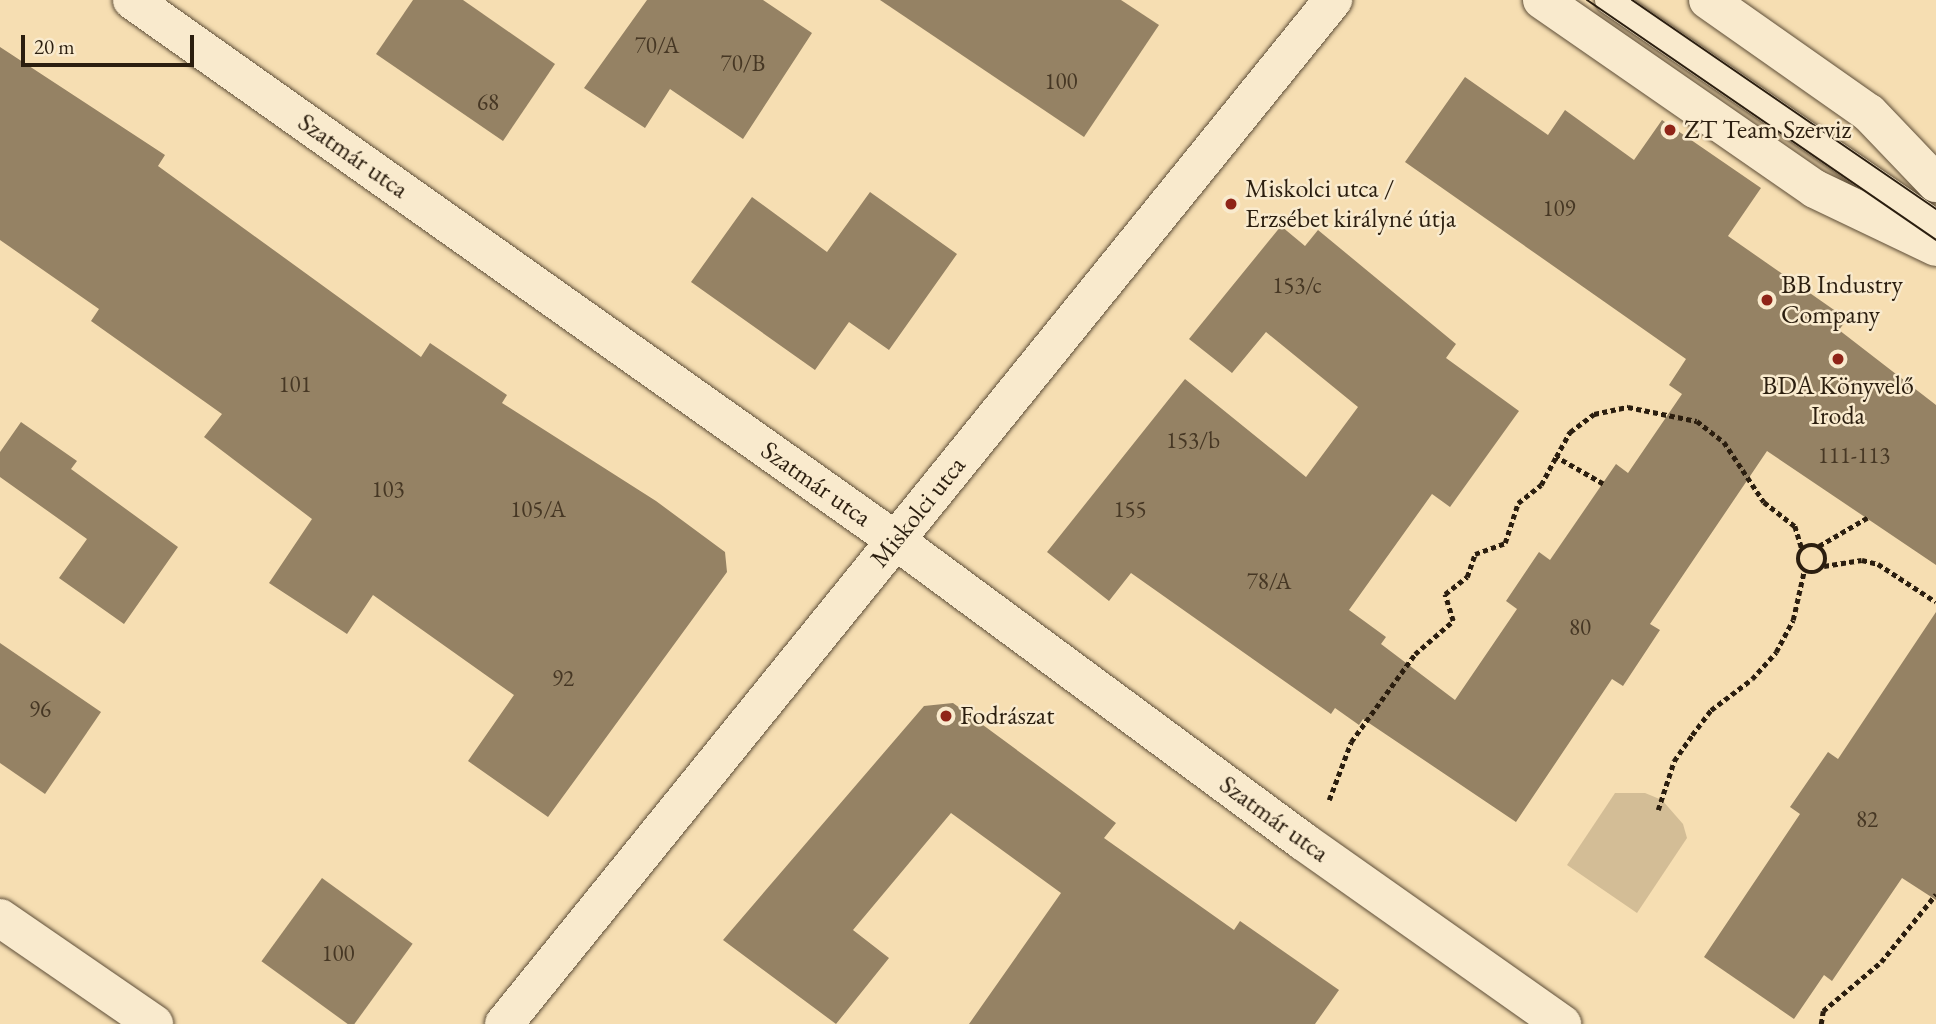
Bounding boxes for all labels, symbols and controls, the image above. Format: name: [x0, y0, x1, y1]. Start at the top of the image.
scale bar: [24, 21, 198, 65]
house number: 70/A: [635, 31, 679, 59]
text: 20 m: [34, 33, 75, 60]
house number: 70/B: [721, 49, 765, 77]
house number: 100: [1044, 67, 1078, 95]
house number: 68: [477, 88, 499, 116]
street label: Szatmár utca: [292, 107, 414, 205]
place label: ZT Team Szerviz: [1684, 114, 1851, 146]
marker: ZT Team Szerviz: [1662, 122, 1678, 138]
place label: Miskolci utca / Erzsébet királyné útja: [1245, 173, 1456, 234]
house number: 109: [1542, 194, 1576, 222]
marker: Miskolci utca / Erzsébet királyné útja: [1223, 196, 1239, 212]
place label: BB Industry Company: [1781, 269, 1903, 330]
house number: 153/c: [1272, 271, 1322, 299]
marker: BB Industry Company: [1759, 292, 1775, 308]
marker: BDA Könyvelő Iroda: [1830, 351, 1846, 367]
house number: 101: [278, 370, 312, 398]
place label: BDA Könyvelő Iroda: [1762, 370, 1914, 432]
house number: 153/b: [1166, 426, 1220, 454]
street label: Szatmár utca: [755, 435, 877, 533]
house number: 111-113: [1818, 441, 1890, 469]
street label: Miskolci utca: [864, 450, 972, 574]
house number: 103: [371, 475, 405, 503]
house number: 105/A: [510, 495, 566, 523]
house number: 155: [1113, 495, 1147, 523]
house number: 78/A: [1247, 567, 1291, 595]
house number: 80: [1569, 613, 1591, 641]
house number: 92: [552, 664, 574, 692]
house number: 96: [29, 695, 51, 723]
place label: Fodrászat: [960, 700, 1054, 732]
marker: Fodrászat: [938, 708, 954, 724]
street label: Szatmár utca: [1213, 769, 1335, 869]
house number: 82: [1856, 805, 1878, 833]
house number: 100: [321, 939, 355, 967]

